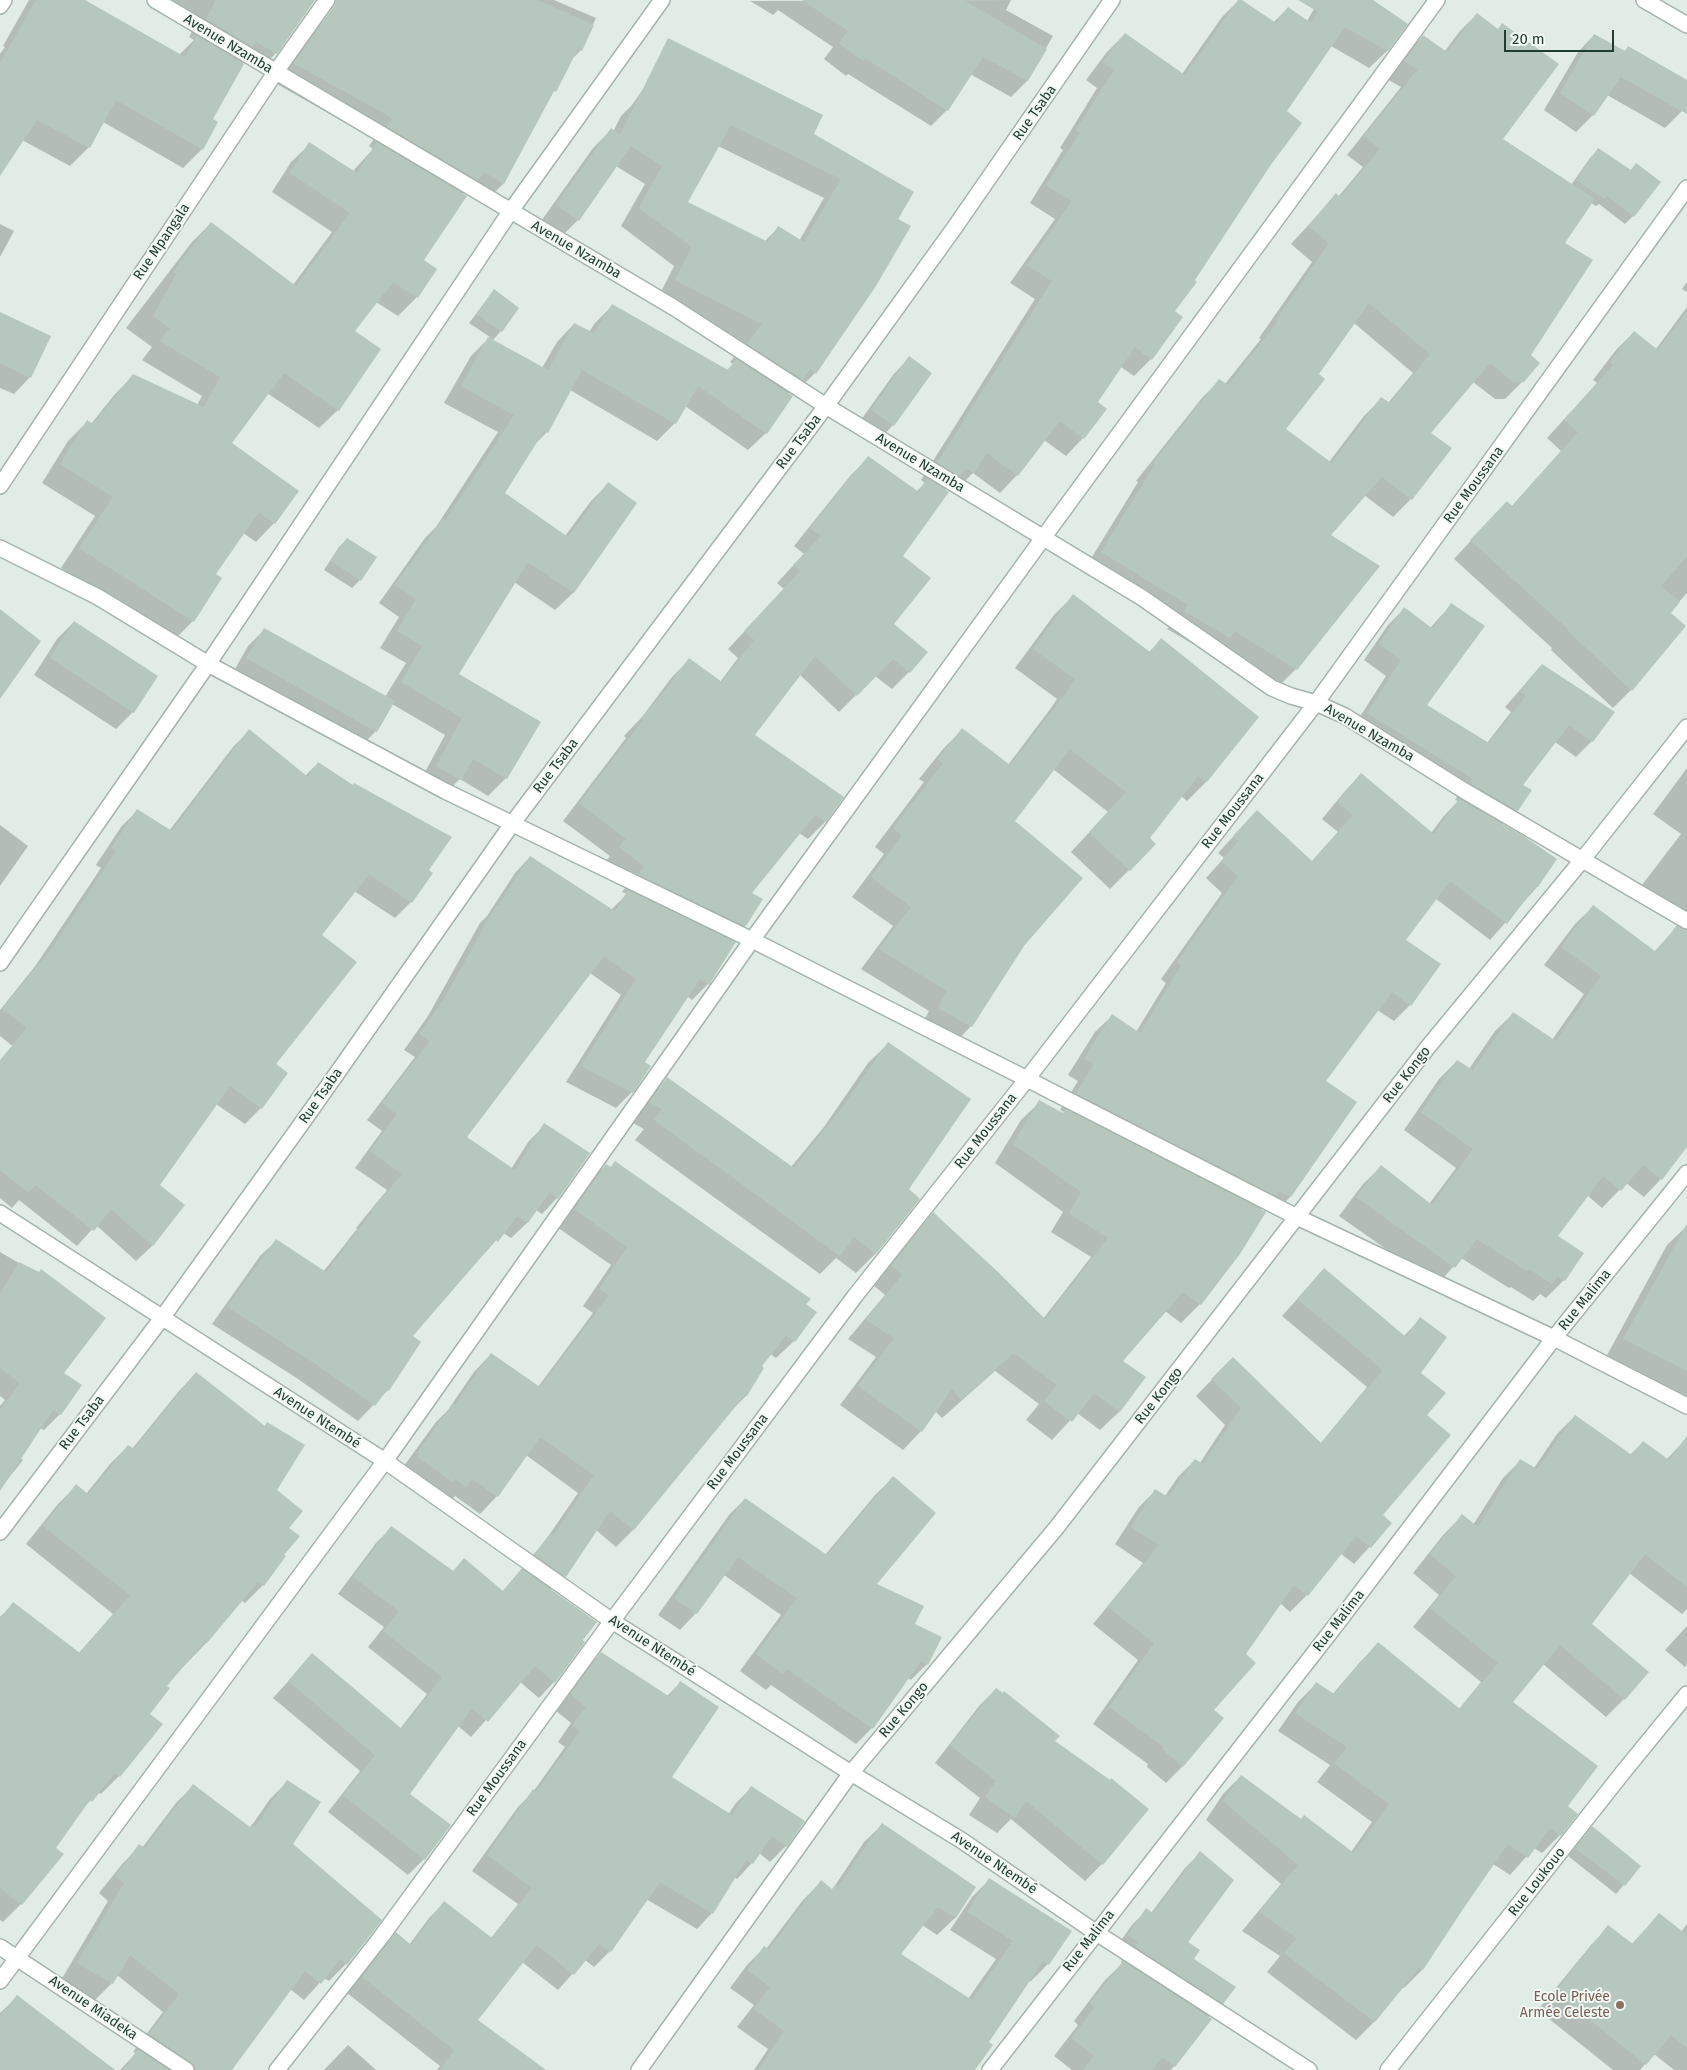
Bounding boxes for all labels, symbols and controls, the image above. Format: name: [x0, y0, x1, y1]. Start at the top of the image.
street label: Avenue Nzamba: [180, 11, 276, 77]
scale bar: [1507, 20, 1617, 52]
text: 20 m: [1512, 30, 1545, 48]
street label: Rue Tsaba: [1010, 82, 1060, 144]
street label: Rue Mpangala: [130, 200, 194, 284]
street label: Avenue Nzamba: [528, 217, 624, 283]
street label: Rue Tsaba: [773, 411, 825, 473]
street label: Avenue Nzamba: [872, 430, 968, 496]
street label: Rue Moussana: [1440, 443, 1508, 527]
street label: Avenue Nzamba: [1321, 700, 1417, 766]
street label: Rue Tsaba: [530, 735, 582, 797]
street label: Rue Moussana: [1198, 770, 1268, 852]
street label: Rue Kongo: [1380, 1043, 1434, 1107]
street label: Rue Tsaba: [296, 1065, 346, 1127]
street label: Rue Moussana: [951, 1090, 1021, 1172]
street label: Rue Malima: [1555, 1266, 1615, 1334]
street label: Rue Kongo: [1132, 1364, 1186, 1428]
street label: Avenue Ntembé: [270, 1384, 364, 1452]
street label: Rue Tsaba: [56, 1392, 108, 1454]
street label: Rue Moussana: [704, 1410, 772, 1494]
street label: Rue Malima: [1310, 1587, 1368, 1655]
street label: Avenue Ntembé: [605, 1612, 699, 1680]
street label: Rue Kongo: [876, 1679, 932, 1741]
street label: Rue Moussana: [463, 1736, 531, 1820]
street label: Avenue Ntembé: [948, 1828, 1040, 1898]
street label: Rue Loukouo: [1505, 1844, 1569, 1920]
street label: Rue Malima: [1060, 1907, 1118, 1975]
street label: Avenue Miadeka: [46, 1972, 140, 2044]
place label: Ecole Privée Armée Celeste: [1520, 1989, 1610, 2021]
marker: Ecole Privée Armée Celeste: [1614, 1999, 1626, 2011]

